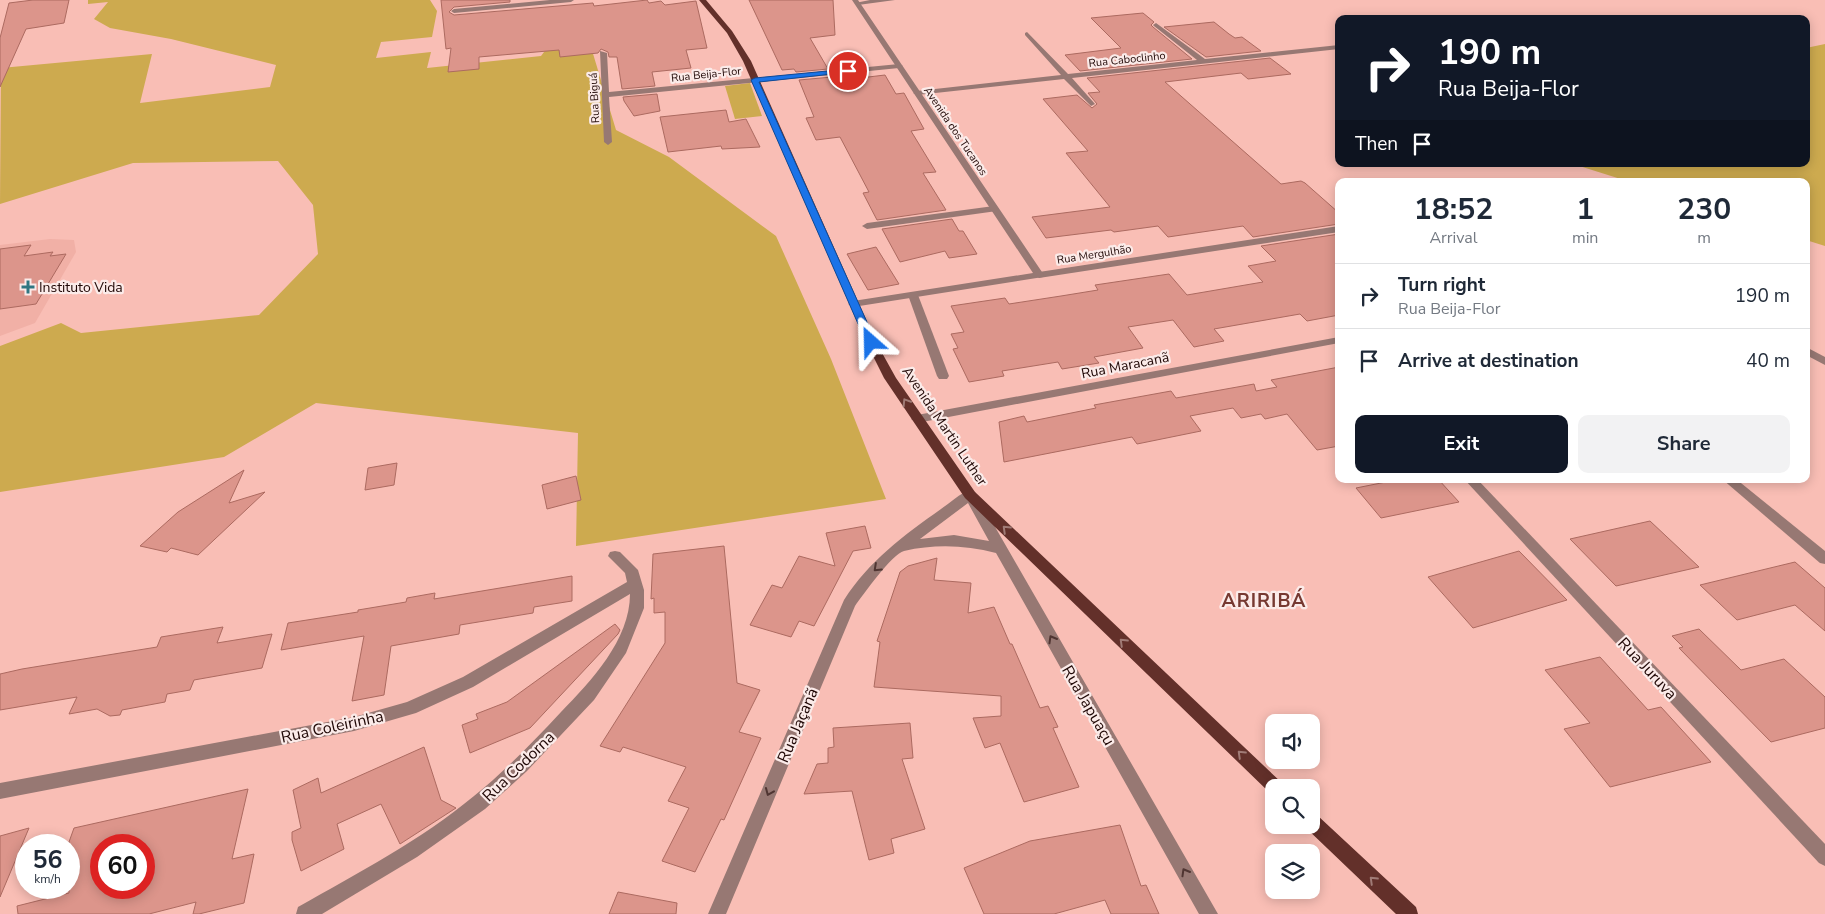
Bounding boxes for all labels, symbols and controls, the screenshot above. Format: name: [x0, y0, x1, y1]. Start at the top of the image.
text: 190 m: [1438, 29, 1541, 76]
icon: right: [1355, 35, 1420, 100]
street label: Rua Caboclinho: [1088, 48, 1166, 71]
pin: [827, 50, 869, 92]
icon: arrive: [834, 57, 862, 85]
street label: Rua Beija-Flor: [670, 63, 742, 86]
street label: Rua Biguá: [586, 72, 603, 124]
text: Rua Beija-Flor: [1438, 74, 1579, 104]
street label: Avenida dos Tucanos: [920, 84, 991, 179]
icon: arrive: [1408, 130, 1436, 158]
text: Then: [1355, 131, 1398, 157]
text: 18:52: [1414, 189, 1493, 230]
text: 1: [1576, 189, 1594, 230]
text: 230: [1677, 189, 1731, 230]
text: Arrival: [1429, 227, 1478, 249]
text: min: [1572, 227, 1598, 249]
text: m: [1697, 227, 1711, 249]
street label: Rua Mergulhão: [1056, 241, 1132, 268]
text: Turn right: [1398, 272, 1485, 298]
place label: Instituto Vida: [39, 278, 123, 297]
marker: Instituto Vida: [21, 280, 35, 294]
icon: right: [1355, 282, 1383, 310]
text: 190 m: [1735, 283, 1790, 309]
text: Rua Beija-Flor: [1398, 298, 1500, 320]
position arrow: [844, 315, 896, 367]
icon: arrive: [1355, 347, 1383, 375]
street label: Rua Maracanã: [1079, 348, 1171, 383]
text: Arrive at destination: [1398, 348, 1579, 374]
text: 40 m: [1746, 348, 1790, 374]
street label: Avenida Martin Luther: [898, 363, 992, 490]
one-way arrow: [902, 399, 912, 408]
button: Exit: [1355, 415, 1568, 473]
button: Share: [1578, 415, 1790, 473]
one-way arrow: [1002, 526, 1011, 535]
one-way arrow: [873, 562, 882, 571]
district label: ARIRIBÁ: [1222, 588, 1307, 614]
street label: Rua Juruva: [1613, 633, 1682, 705]
one-way arrow: [1048, 636, 1058, 645]
one-way arrow: [1120, 639, 1129, 648]
street label: Rua Japuaçu: [1056, 661, 1120, 750]
street label: Rua Jaçanã: [772, 685, 824, 766]
street label: Rua Coleirinha: [279, 705, 386, 749]
map controls: [1265, 714, 1320, 899]
button: sound: [1265, 714, 1320, 769]
street label: Rua Codorna: [478, 727, 560, 807]
one-way arrow: [1238, 751, 1247, 760]
button: search: [1265, 779, 1320, 834]
one-way arrow: [765, 787, 775, 796]
speed limit sign: 60: [90, 834, 155, 899]
text: 56: [32, 843, 63, 877]
button: layers: [1265, 844, 1320, 899]
one-way arrow: [1181, 868, 1191, 877]
text: km/h: [34, 871, 61, 887]
one-way arrow: [1370, 877, 1379, 886]

